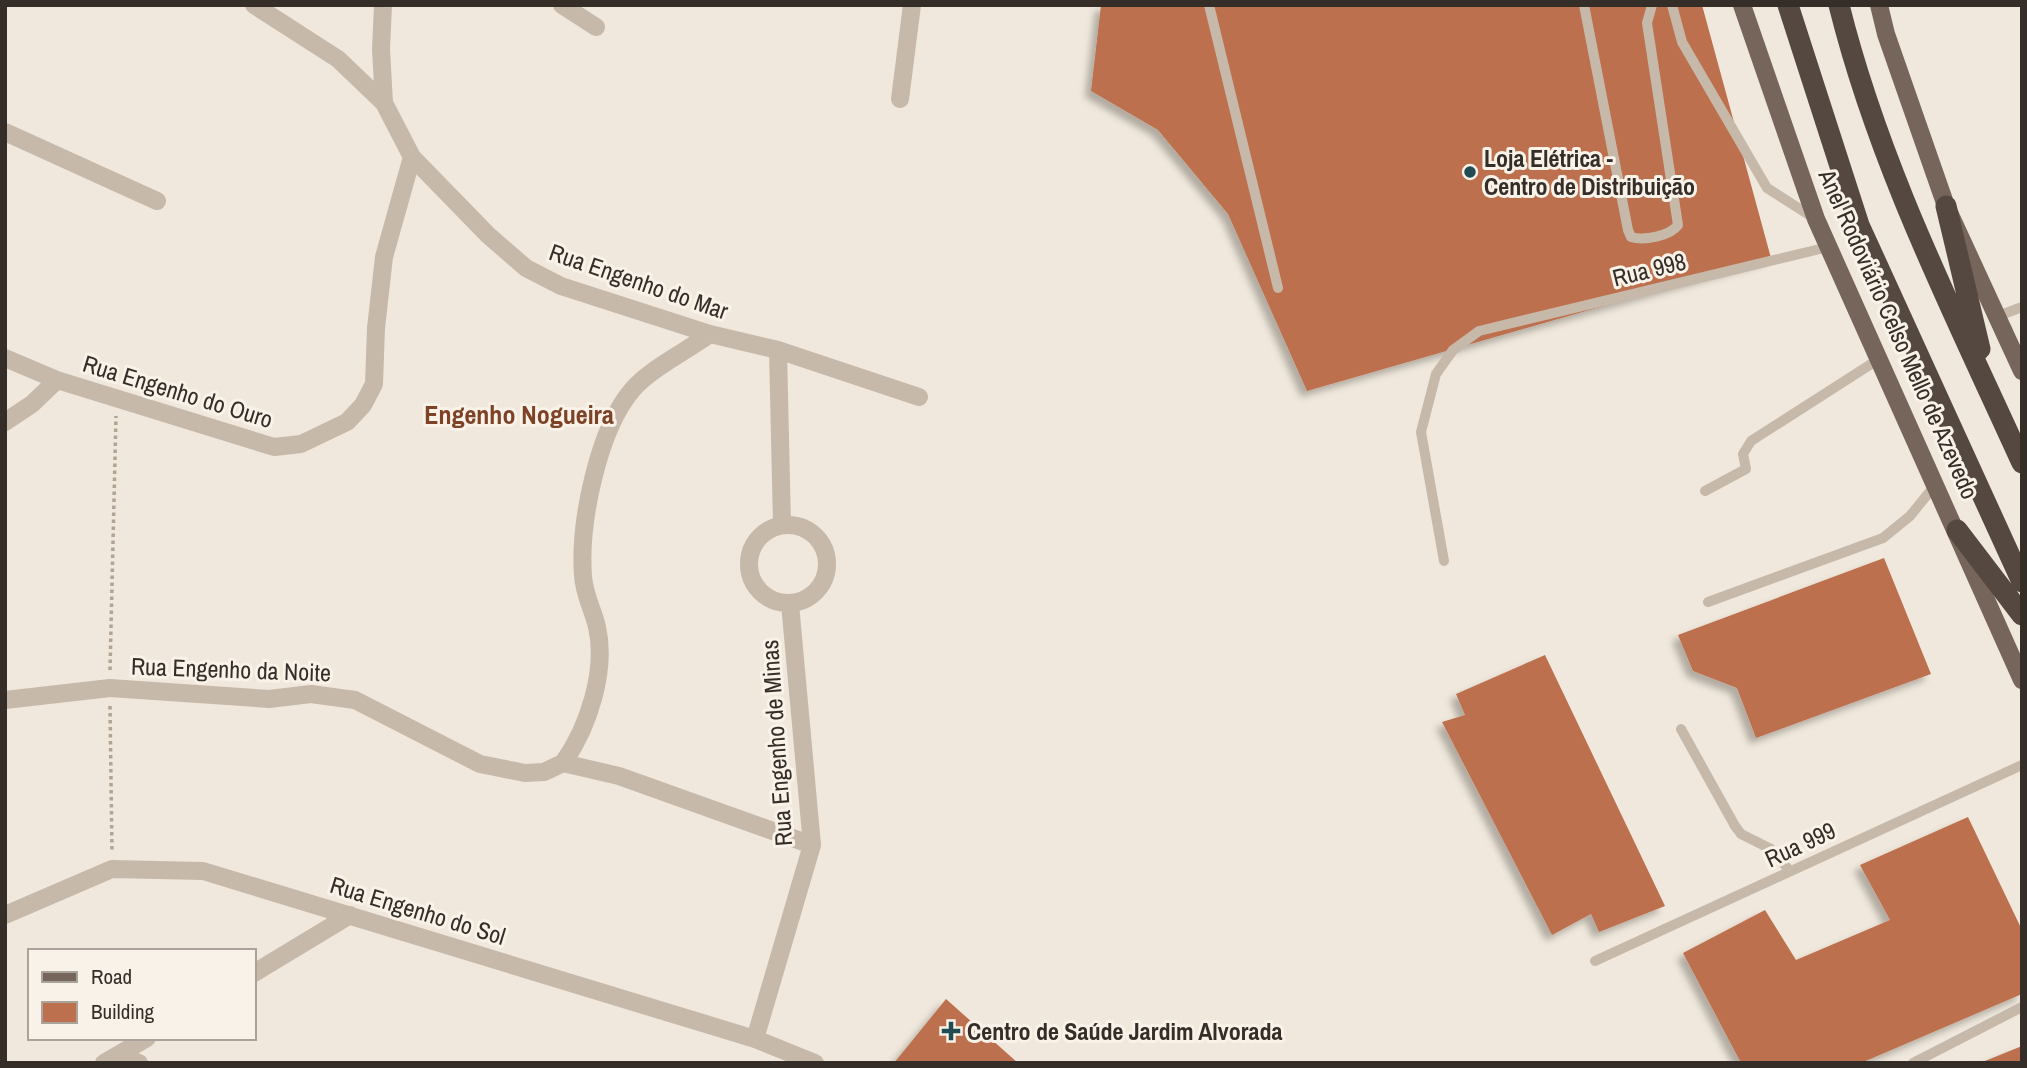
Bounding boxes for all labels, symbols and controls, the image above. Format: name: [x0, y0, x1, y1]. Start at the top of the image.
place label: Loja Elétrica - Centro de Distribuição: [1484, 142, 1695, 202]
street label: Anel Rodoviário Celso Mello de Azevedo: [1811, 163, 1986, 504]
marker: Loja Elétrica - Centro de Distribuição: [1462, 164, 1478, 180]
street label: Rua Engenho do Mar: [545, 235, 733, 327]
street label: Rua 998: [1609, 244, 1689, 294]
street label: Rua Engenho do Ouro: [79, 347, 277, 435]
district label: Engenho Nogueira: [424, 397, 614, 432]
street label: Rua Engenho de Minas: [753, 639, 799, 847]
street label: Rua Engenho da Noite: [130, 650, 332, 688]
street label: Rua 999: [1760, 814, 1840, 874]
street label: Rua Engenho do Sol: [326, 868, 510, 952]
legend: [28, 949, 256, 1040]
text: Road: [91, 962, 132, 991]
text: Building: [91, 997, 155, 1026]
place label: Centro de Saúde Jardim Alvorada: [967, 1015, 1282, 1047]
marker: Centro de Saúde Jardim Alvorada: [941, 1021, 961, 1041]

